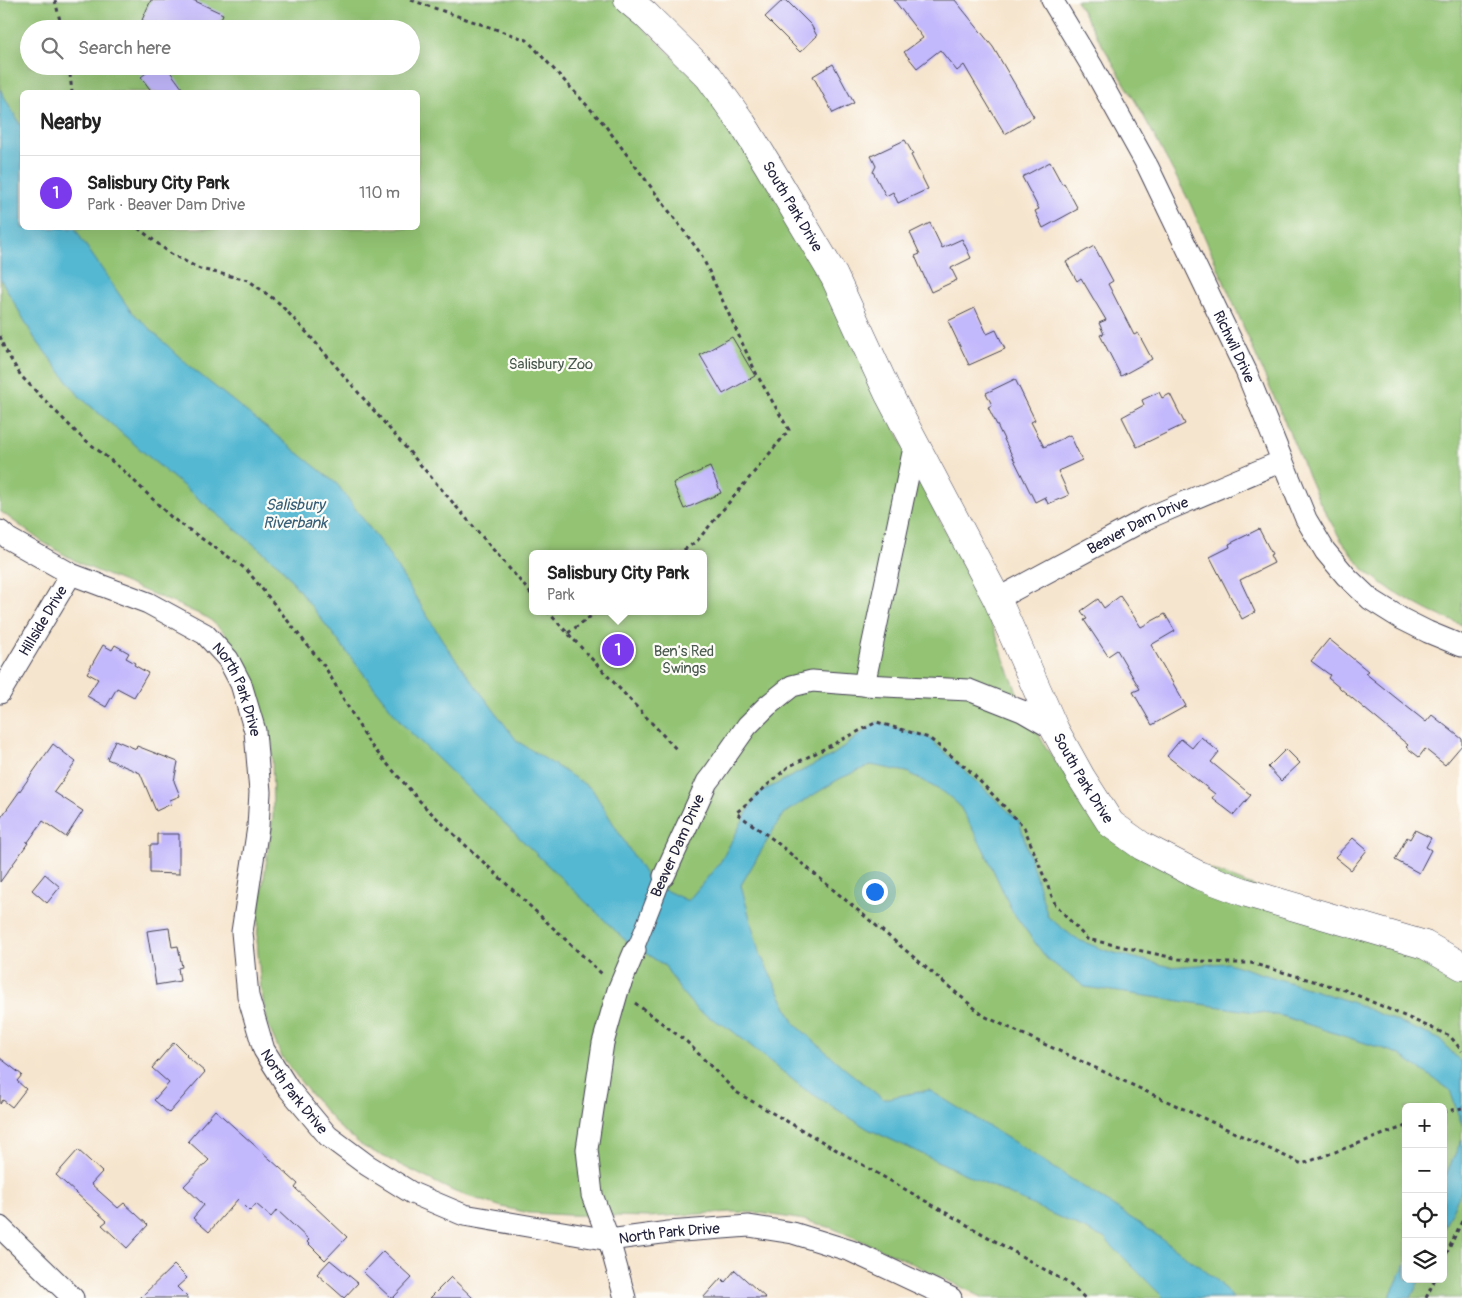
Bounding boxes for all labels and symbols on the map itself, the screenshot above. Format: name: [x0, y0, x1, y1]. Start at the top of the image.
street label: South Park Drive: [758, 158, 827, 256]
street label: Richwil Drive: [1209, 308, 1259, 386]
park label: Salisbury Zoo: [509, 355, 593, 374]
street label: Beaver Dam Drive: [1084, 492, 1192, 558]
water label: Salisbury Riverbank: [263, 495, 328, 533]
street label: Hillside Drive: [15, 582, 72, 660]
pin: 1: [602, 631, 634, 669]
street label: North Park Drive: [208, 638, 265, 738]
park label: Ben's Red Swings: [654, 642, 714, 678]
street label: South Park Drive: [1049, 729, 1118, 828]
street label: Beaver Dam Drive: [647, 791, 709, 900]
your location: [862, 879, 888, 905]
street label: North Park Drive: [256, 1045, 332, 1138]
street label: North Park Drive: [618, 1219, 721, 1248]

